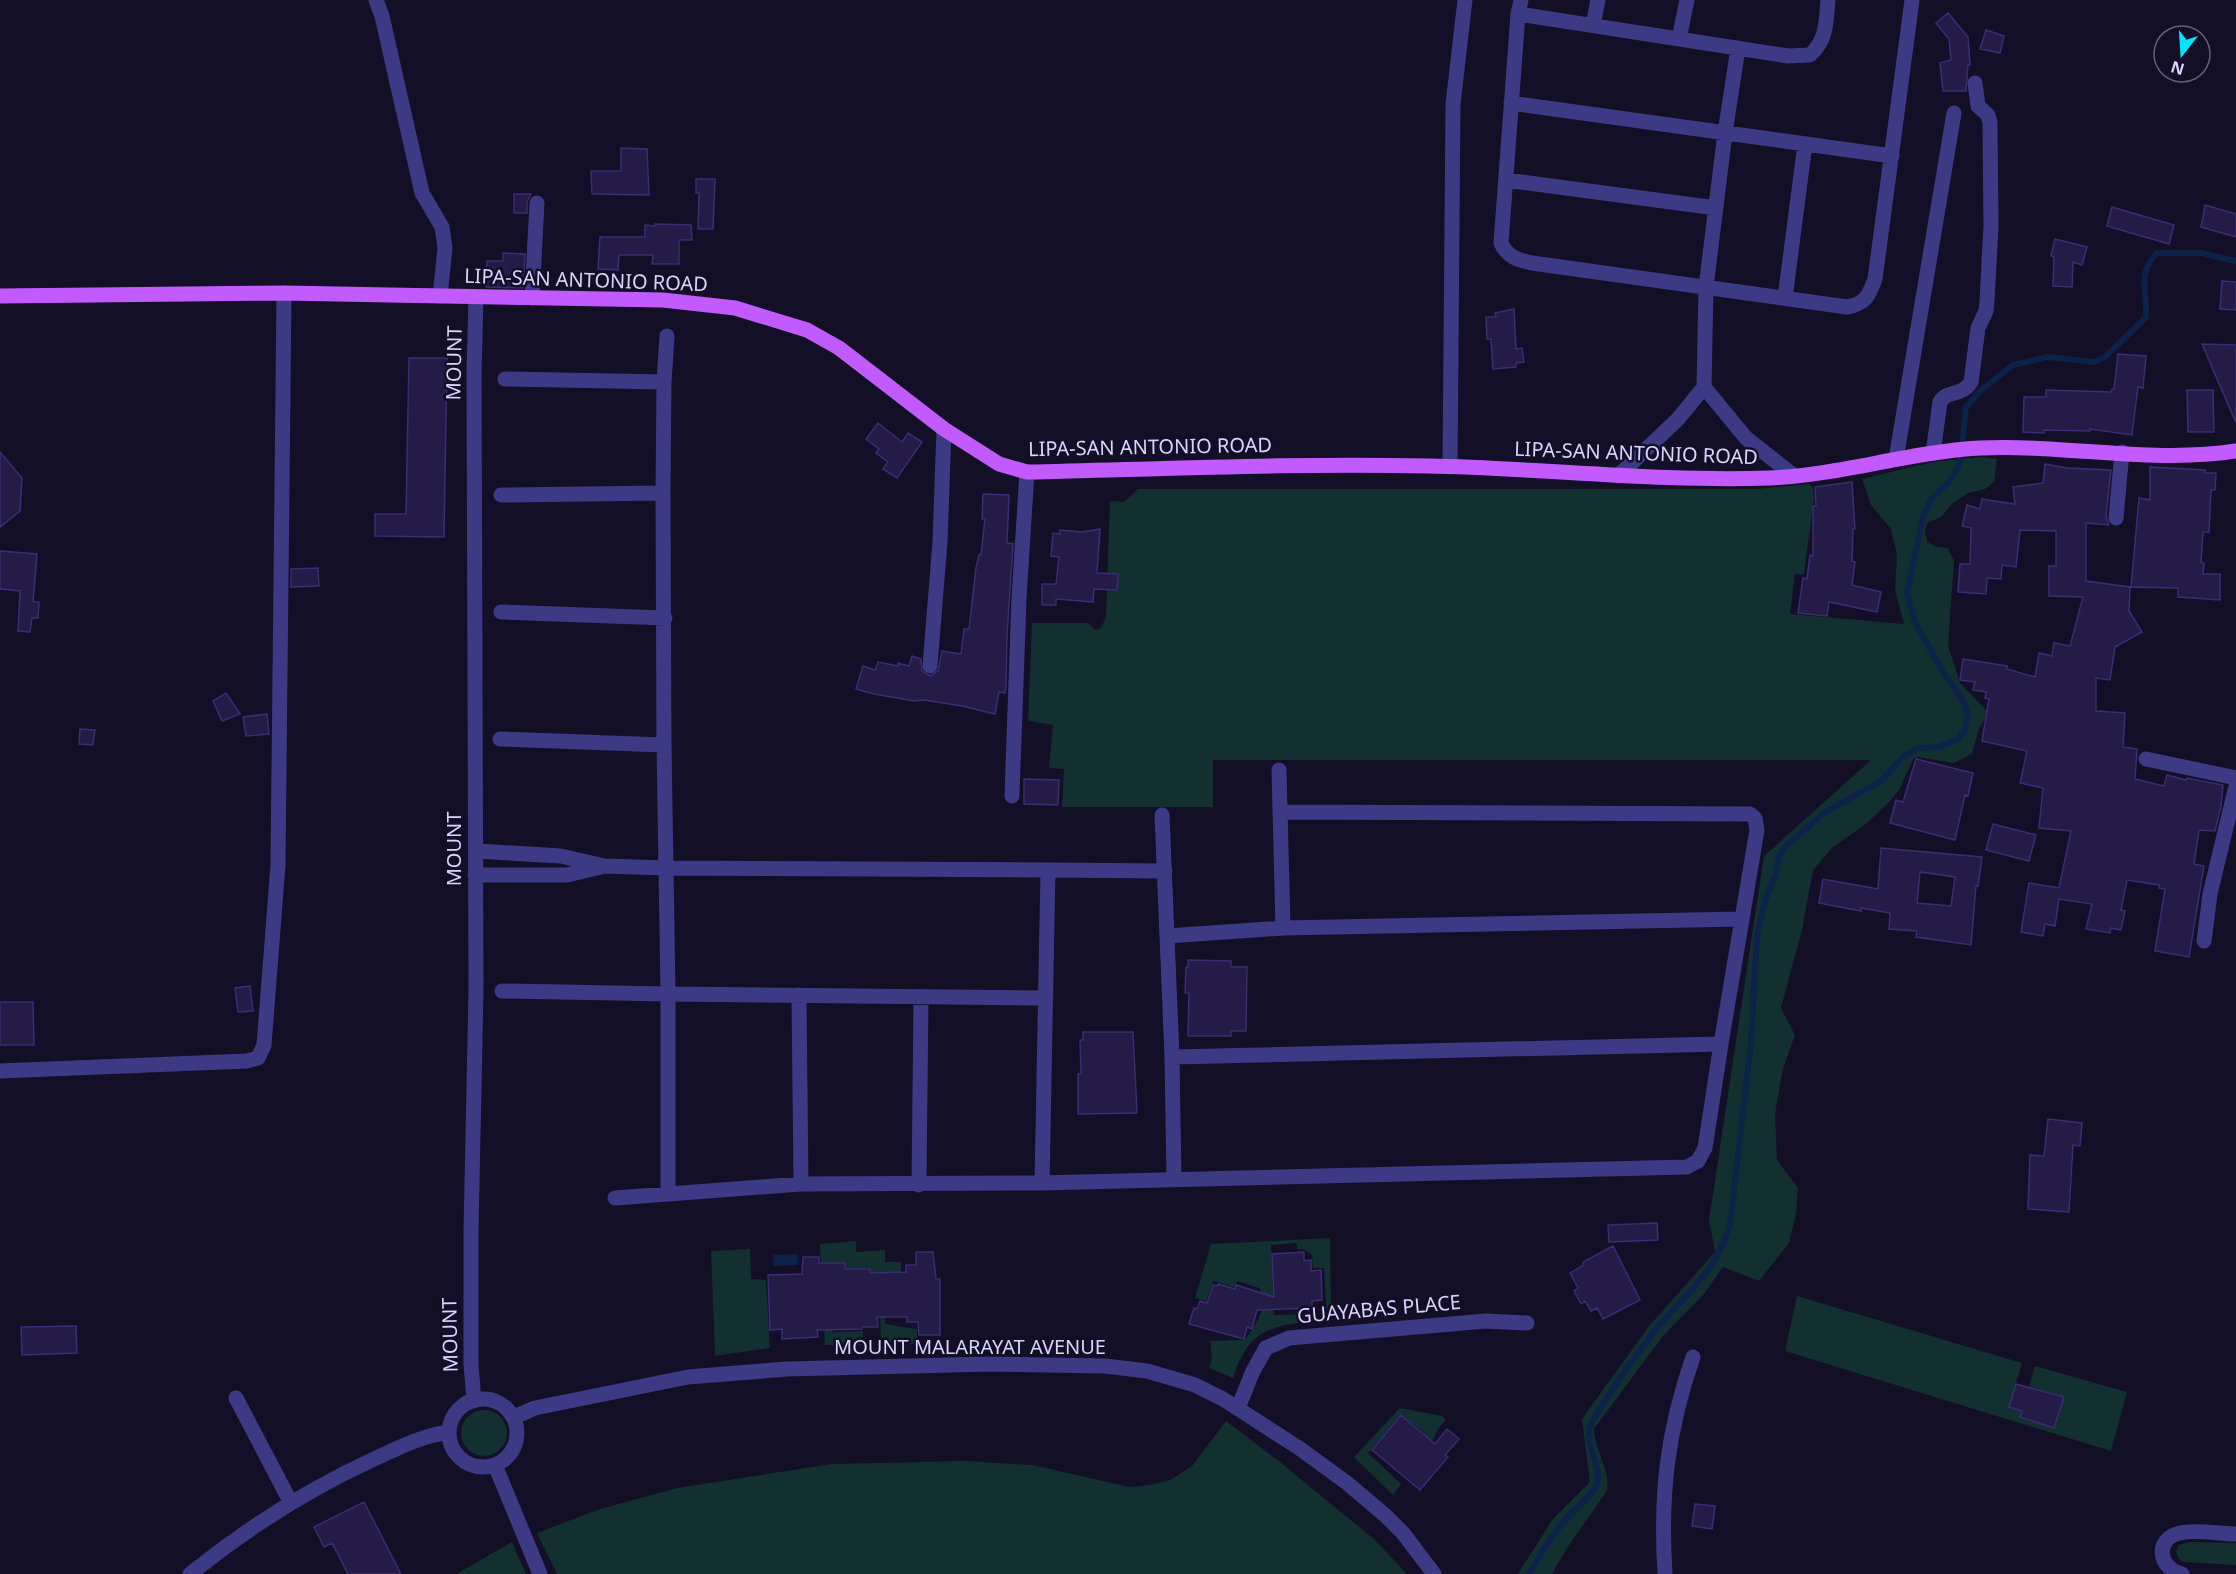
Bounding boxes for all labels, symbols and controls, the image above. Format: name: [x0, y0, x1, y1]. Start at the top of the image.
north arrow: [2152, 24, 2212, 84]
text: N: [2168, 56, 2187, 81]
street label: LIPA-SAN ANTONIO ROAD: [464, 262, 708, 297]
street label: MOUNT: [439, 325, 468, 401]
street label: LIPA-SAN ANTONIO ROAD: [1028, 431, 1272, 462]
street label: LIPA-SAN ANTONIO ROAD: [1514, 435, 1758, 470]
street label: MOUNT: [440, 812, 467, 886]
street label: GUAYABAS PLACE: [1296, 1288, 1462, 1329]
street label: MOUNT: [435, 1297, 464, 1373]
street label: MOUNT MALARAYAT AVENUE: [834, 1333, 1106, 1360]

